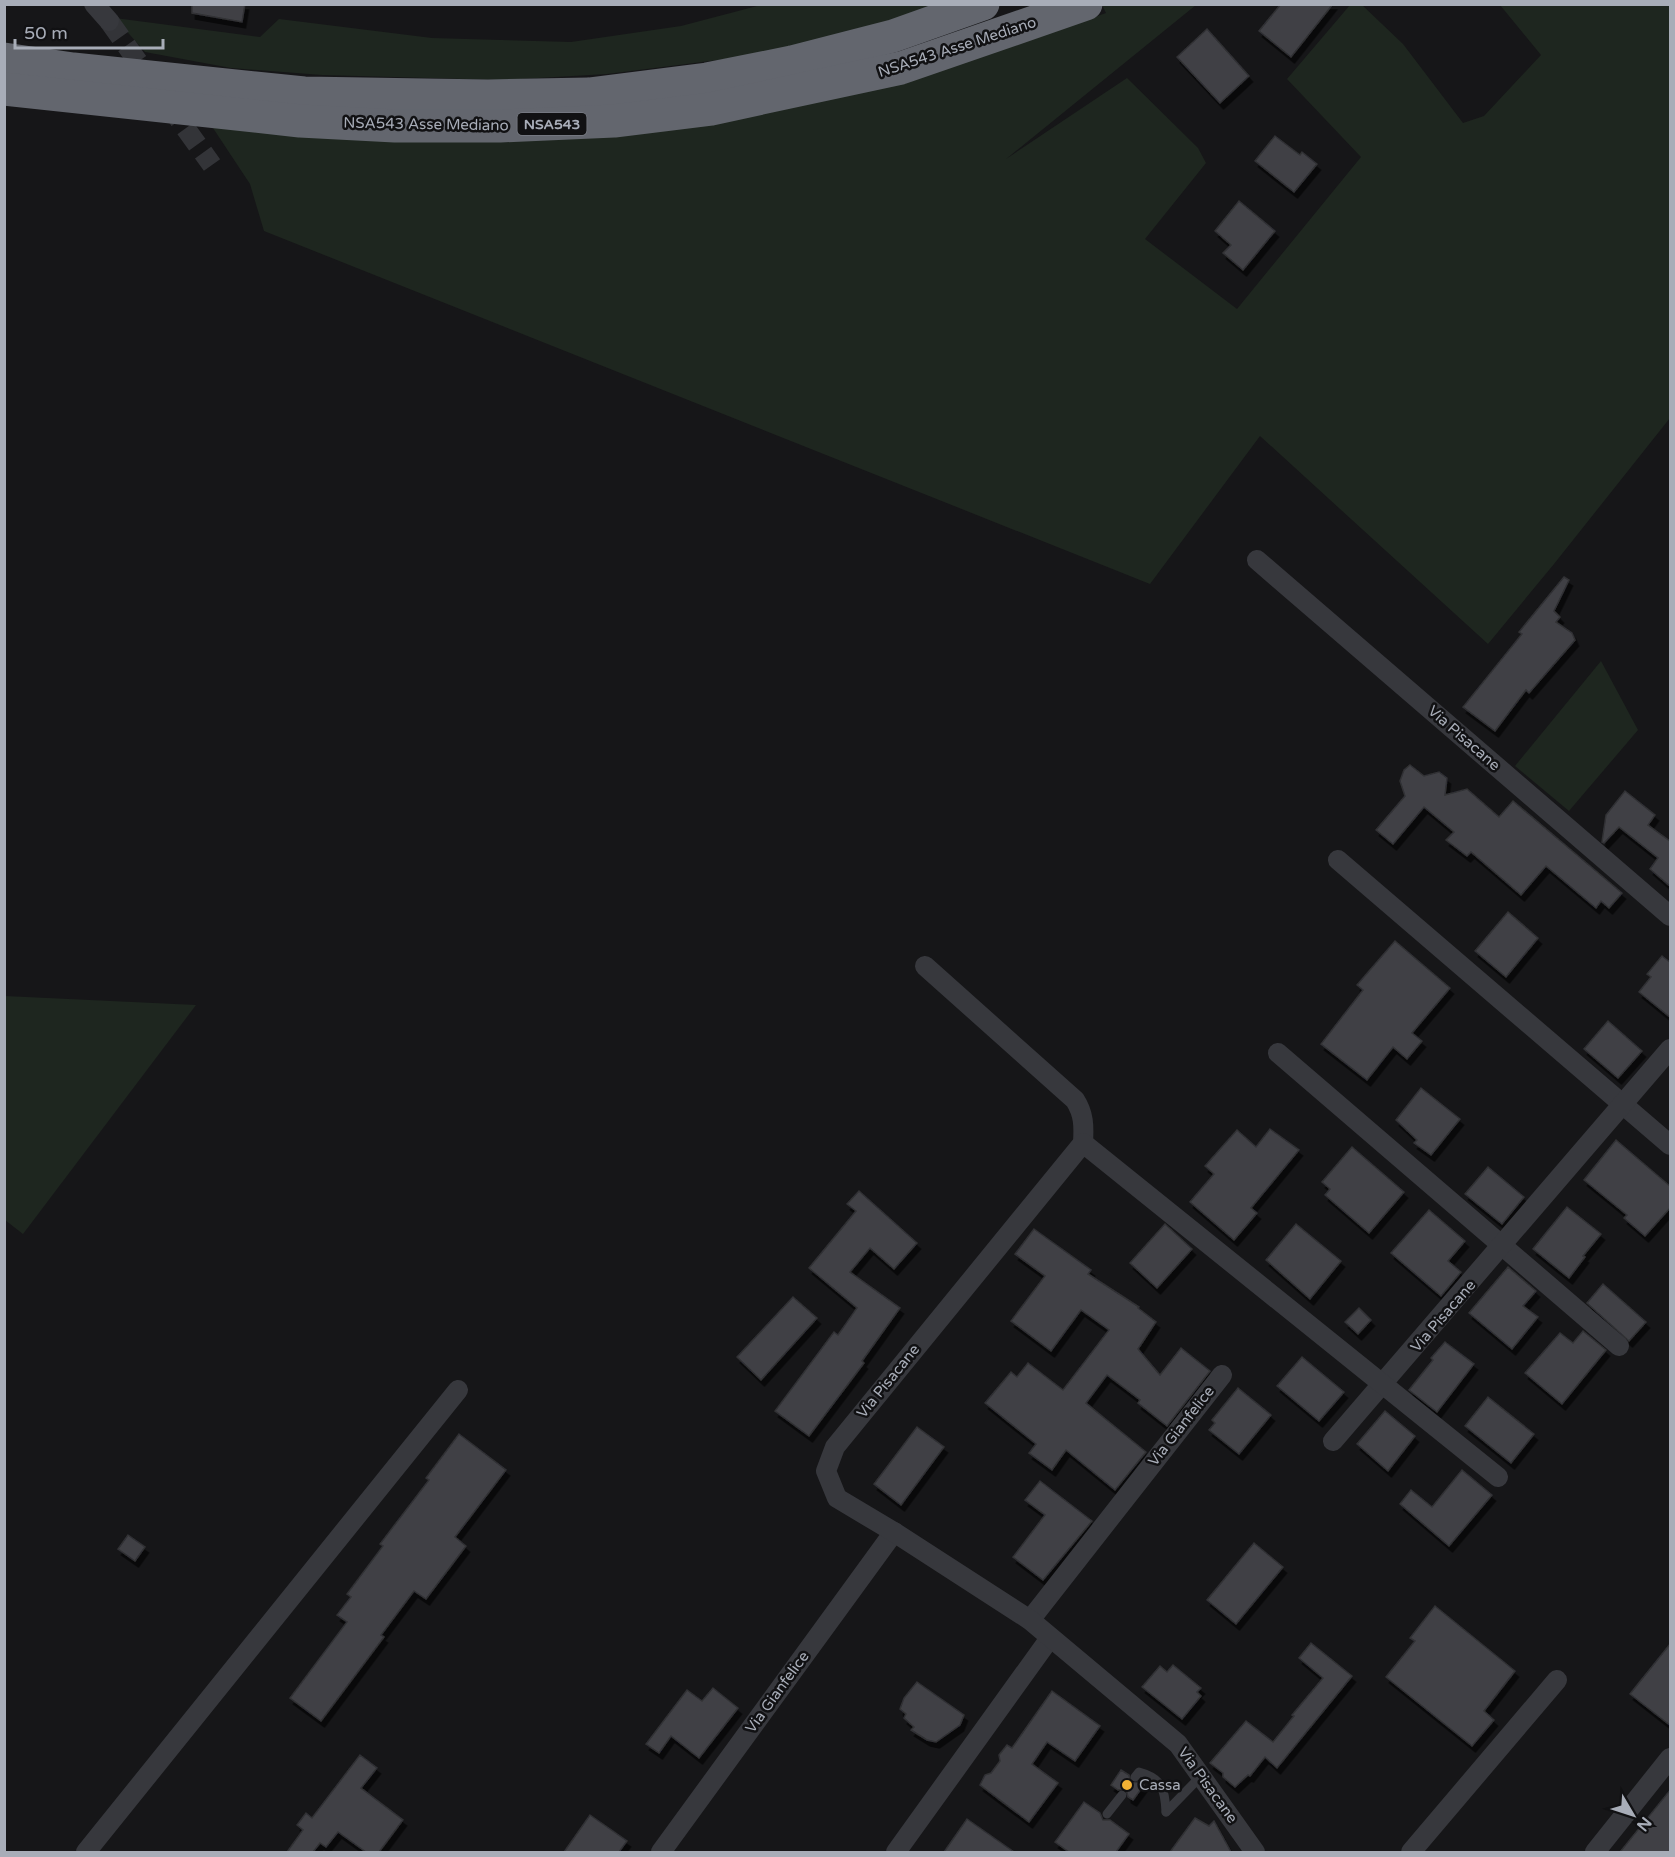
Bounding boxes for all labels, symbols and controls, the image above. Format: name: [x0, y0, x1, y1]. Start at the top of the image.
scale bar: [15, 12, 164, 50]
street label: NSA543 Asse Mediano: [876, 13, 1038, 81]
text: 50 m: [24, 22, 68, 44]
road number: NSA543: [518, 113, 586, 135]
street label: NSA543 Asse Mediano: [343, 114, 509, 134]
street label: Via Pisacane: [1424, 702, 1504, 774]
street label: Via Pisacane: [1407, 1276, 1479, 1356]
street label: Via Pisacane: [853, 1340, 923, 1422]
street label: Via Gianfelice: [1144, 1382, 1218, 1470]
street label: Via Gianfelice: [741, 1648, 813, 1736]
street label: Via Pisacane: [1174, 1743, 1242, 1827]
place label: Cassa: [1139, 1776, 1181, 1794]
marker: Cassa: [1120, 1778, 1134, 1792]
north arrow: [1603, 1785, 1663, 1845]
text: N: [1632, 1813, 1656, 1835]

